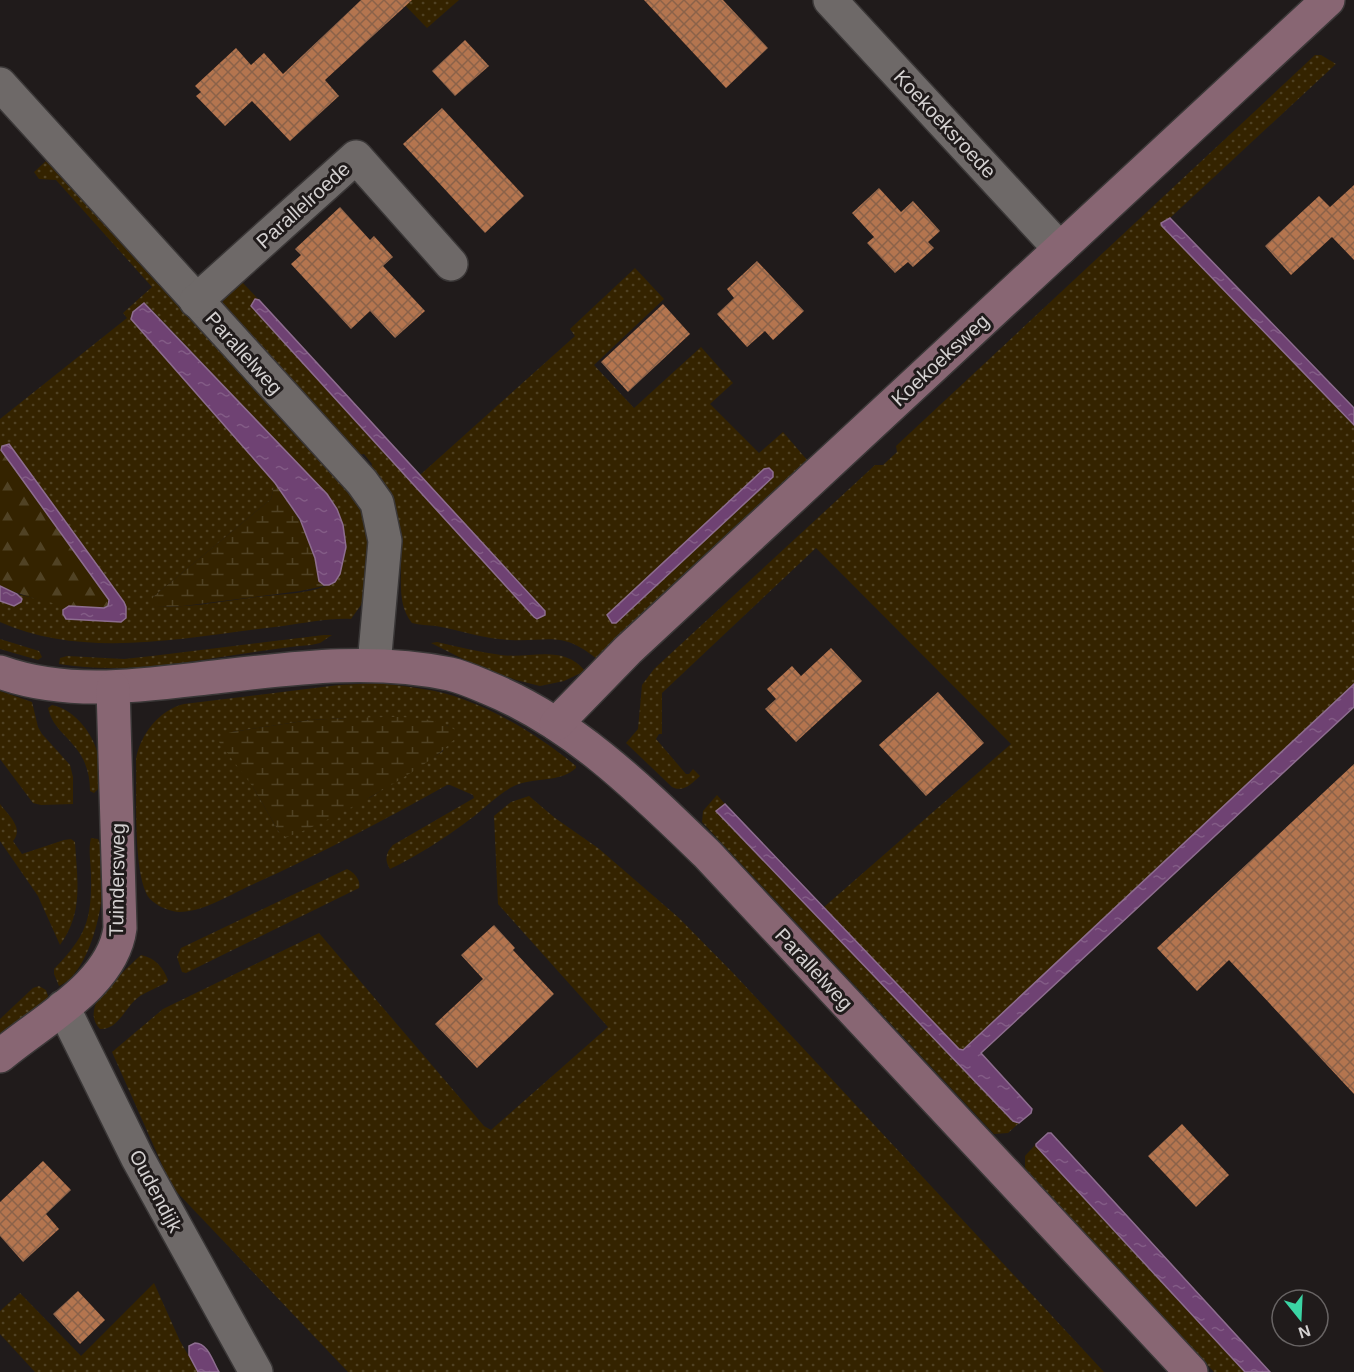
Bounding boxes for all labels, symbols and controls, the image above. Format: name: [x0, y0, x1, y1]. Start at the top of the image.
street label: Koekoeksroede: [890, 66, 1000, 182]
street label: Parallelroede: [252, 157, 354, 253]
street label: Parallelweg: [201, 307, 287, 399]
street label: Koekoeksweg: [887, 309, 993, 411]
street label: Tuindersweg: [105, 823, 129, 937]
street label: Parallelweg: [771, 924, 857, 1014]
street label: Oudendijk: [125, 1146, 187, 1237]
north arrow: [1270, 1288, 1330, 1348]
text: N: [1296, 1322, 1313, 1342]

